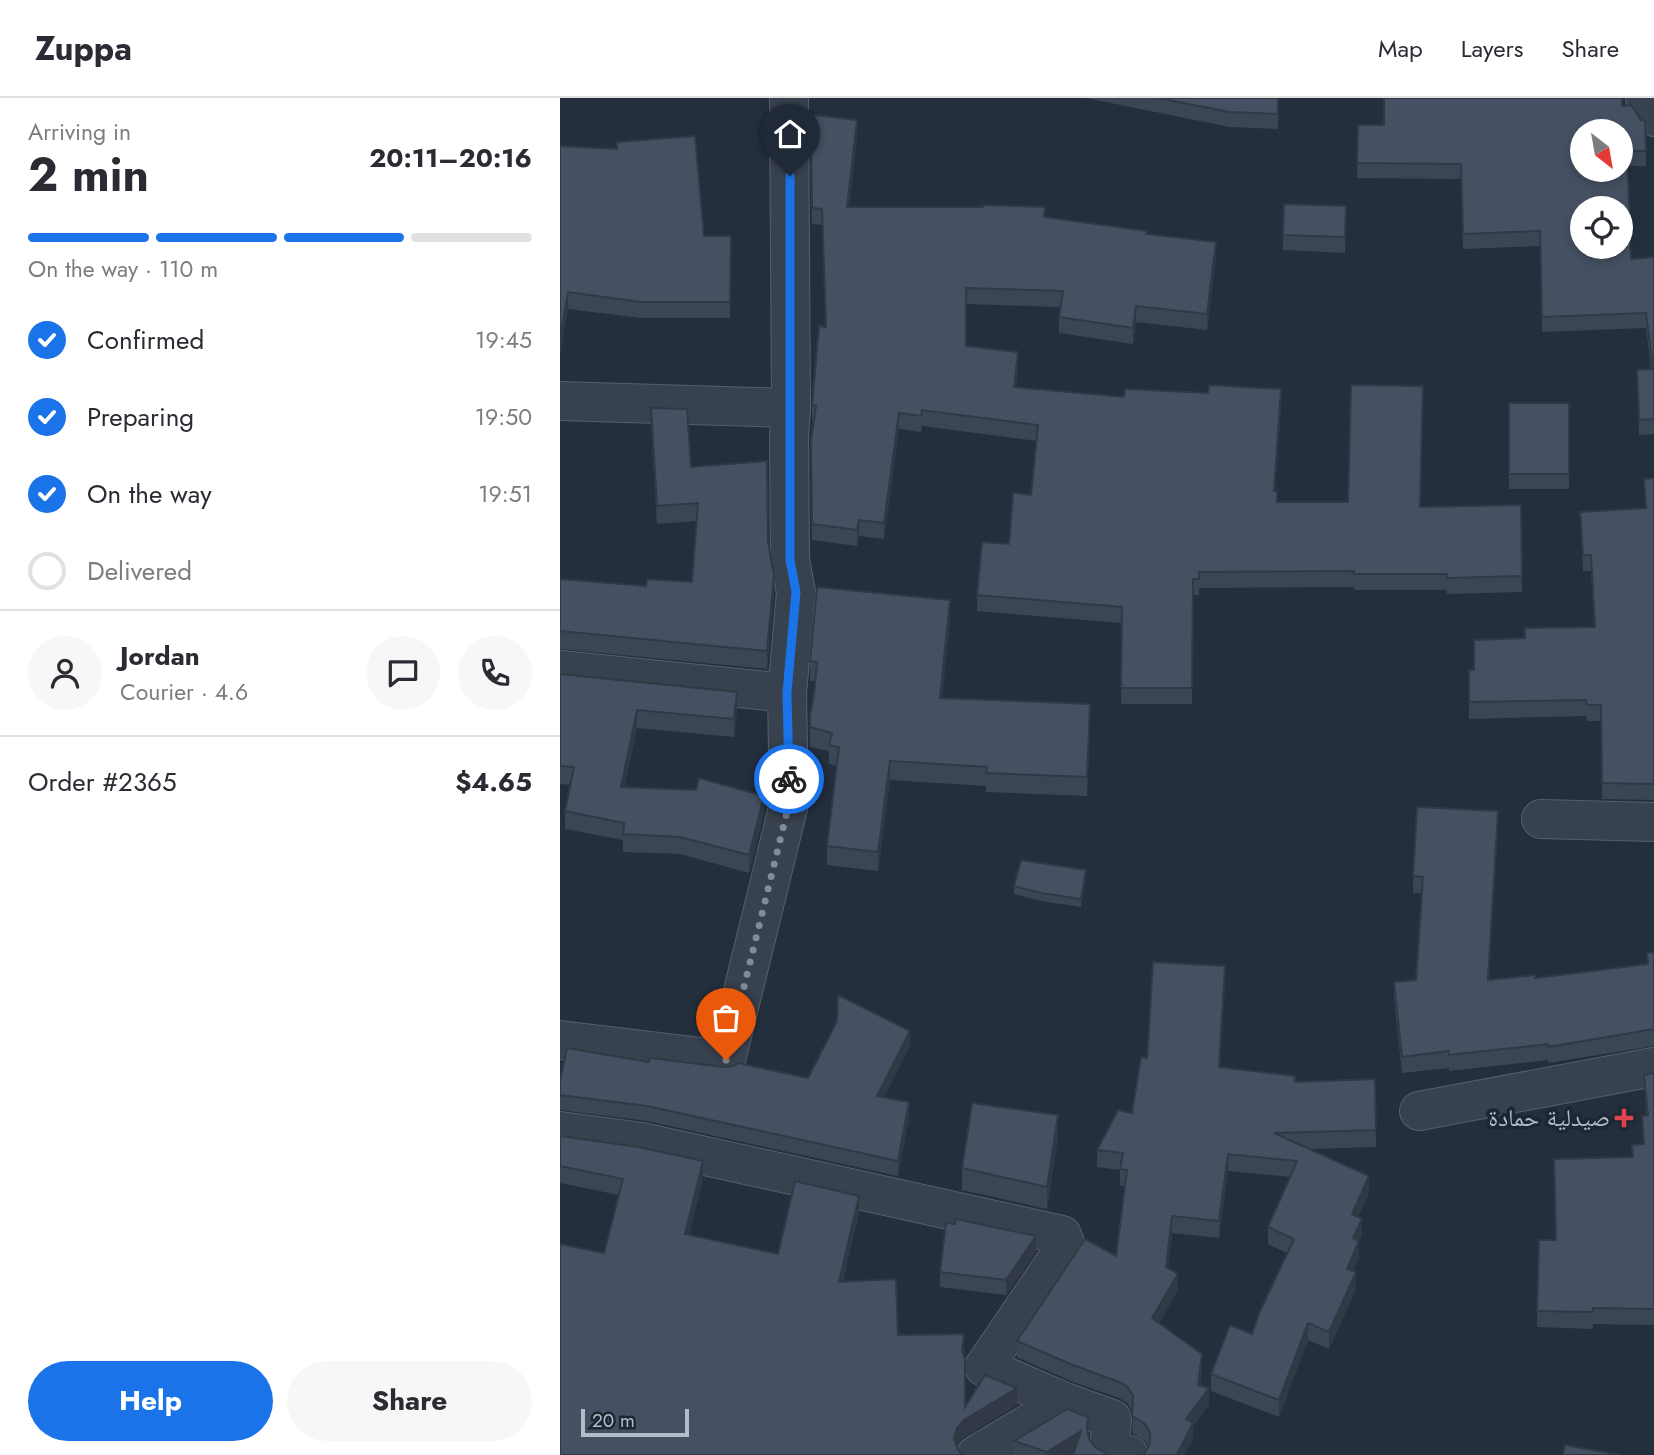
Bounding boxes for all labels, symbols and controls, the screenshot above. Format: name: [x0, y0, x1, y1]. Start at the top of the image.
text: Zuppa: [35, 25, 132, 72]
text: Map: [1378, 31, 1423, 66]
text: Layers: [1461, 31, 1523, 66]
text: Share: [1561, 31, 1619, 66]
pin: [760, 104, 820, 176]
text: Arriving in: [28, 115, 131, 149]
icon: home: [771, 115, 809, 153]
north arrow: [1570, 119, 1633, 182]
map controls: [1570, 119, 1633, 259]
text: 20:11–20:16: [369, 139, 532, 177]
text: 2 min: [28, 142, 149, 208]
button: locate: [1570, 196, 1633, 259]
text: On the way · 110 m: [28, 252, 218, 286]
icon: check: [28, 321, 66, 359]
text: Confirmed: [87, 321, 204, 359]
text: 19:45: [475, 323, 532, 357]
icon: check: [28, 398, 66, 436]
text: Preparing: [87, 398, 194, 436]
text: 19:50: [475, 400, 532, 434]
icon: check: [28, 475, 66, 513]
text: On the way: [87, 475, 212, 513]
text: 19:51: [478, 477, 532, 511]
text: Delivered: [87, 552, 192, 590]
button: person: [28, 636, 102, 710]
button: chat: [366, 636, 440, 710]
button: phone: [458, 636, 532, 710]
text: Jordan: [120, 637, 200, 675]
text: Courier · 4.6: [120, 675, 248, 709]
courier: [754, 744, 824, 814]
icon: bike: [770, 760, 808, 798]
text: Order #2365: [28, 763, 177, 801]
text: $4.65: [455, 763, 532, 801]
pin: [696, 988, 756, 1060]
icon: bag: [707, 999, 745, 1037]
place label: صيدلية حمادة: [1488, 1100, 1610, 1135]
marker: صيدلية حمادة: [1616, 1110, 1632, 1126]
button: Help: [28, 1361, 273, 1441]
button: Share: [287, 1361, 532, 1441]
scale bar: [581, 1406, 690, 1438]
text: 20 m: [592, 1407, 635, 1434]

